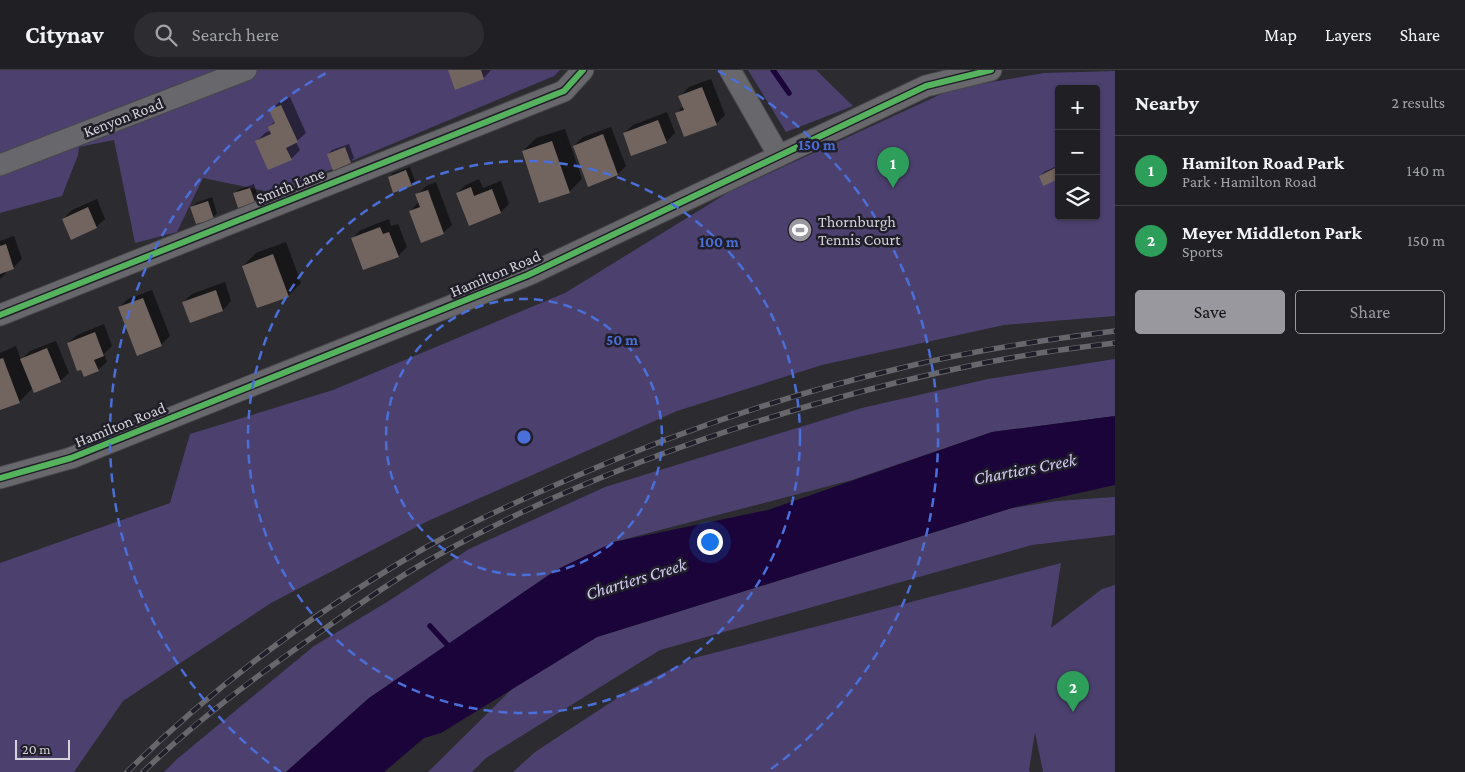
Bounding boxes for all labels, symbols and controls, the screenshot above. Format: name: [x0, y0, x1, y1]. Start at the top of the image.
search box: [134, 12, 484, 57]
text: Citynav: [25, 21, 104, 48]
icon: search: [152, 21, 180, 49]
text: Search here: [192, 24, 279, 45]
text: Map: [1264, 25, 1297, 45]
text: Layers: [1325, 25, 1372, 45]
text: Share: [1400, 25, 1440, 45]
map controls: [1055, 85, 1100, 220]
button: +: [1055, 85, 1100, 130]
text: Nearby: [1135, 91, 1199, 115]
street label: Kenyon Road: [81, 94, 166, 141]
text: 2 results: [1392, 94, 1445, 111]
button: −: [1055, 130, 1100, 175]
text: 150 m: [798, 137, 836, 153]
pin: 1: [877, 147, 909, 188]
text: Hamilton Road Park: [1182, 152, 1344, 173]
text: 1: [1148, 162, 1154, 179]
text: 140 m: [1407, 162, 1445, 179]
street label: Smith Lane: [253, 164, 327, 207]
text: Park · Hamilton Road: [1182, 173, 1317, 190]
button: layers: [1055, 175, 1100, 220]
place label: Thornburgh Tennis Court: [818, 213, 901, 248]
sports icon: Thornburgh Tennis Court: [787, 217, 813, 243]
text: Meyer Middleton Park: [1182, 222, 1362, 243]
text: 2: [1147, 232, 1155, 249]
text: 150 m: [1407, 232, 1445, 249]
text: 100 m: [699, 234, 739, 250]
text: Sports: [1182, 243, 1223, 260]
street label: Hamilton Road: [448, 247, 543, 300]
button: Save: [1135, 290, 1285, 334]
button: Share: [1295, 290, 1445, 334]
text: 50 m: [606, 332, 638, 348]
street label: Hamilton Road: [72, 398, 169, 450]
centre of rings: [515, 428, 533, 446]
water label: Chartiers Creek: [972, 449, 1079, 489]
your location: [697, 529, 723, 555]
water label: Chartiers Creek: [583, 554, 690, 604]
pin: 2: [1057, 671, 1089, 712]
scale bar: [15, 737, 70, 760]
text: 20 m: [22, 741, 50, 757]

